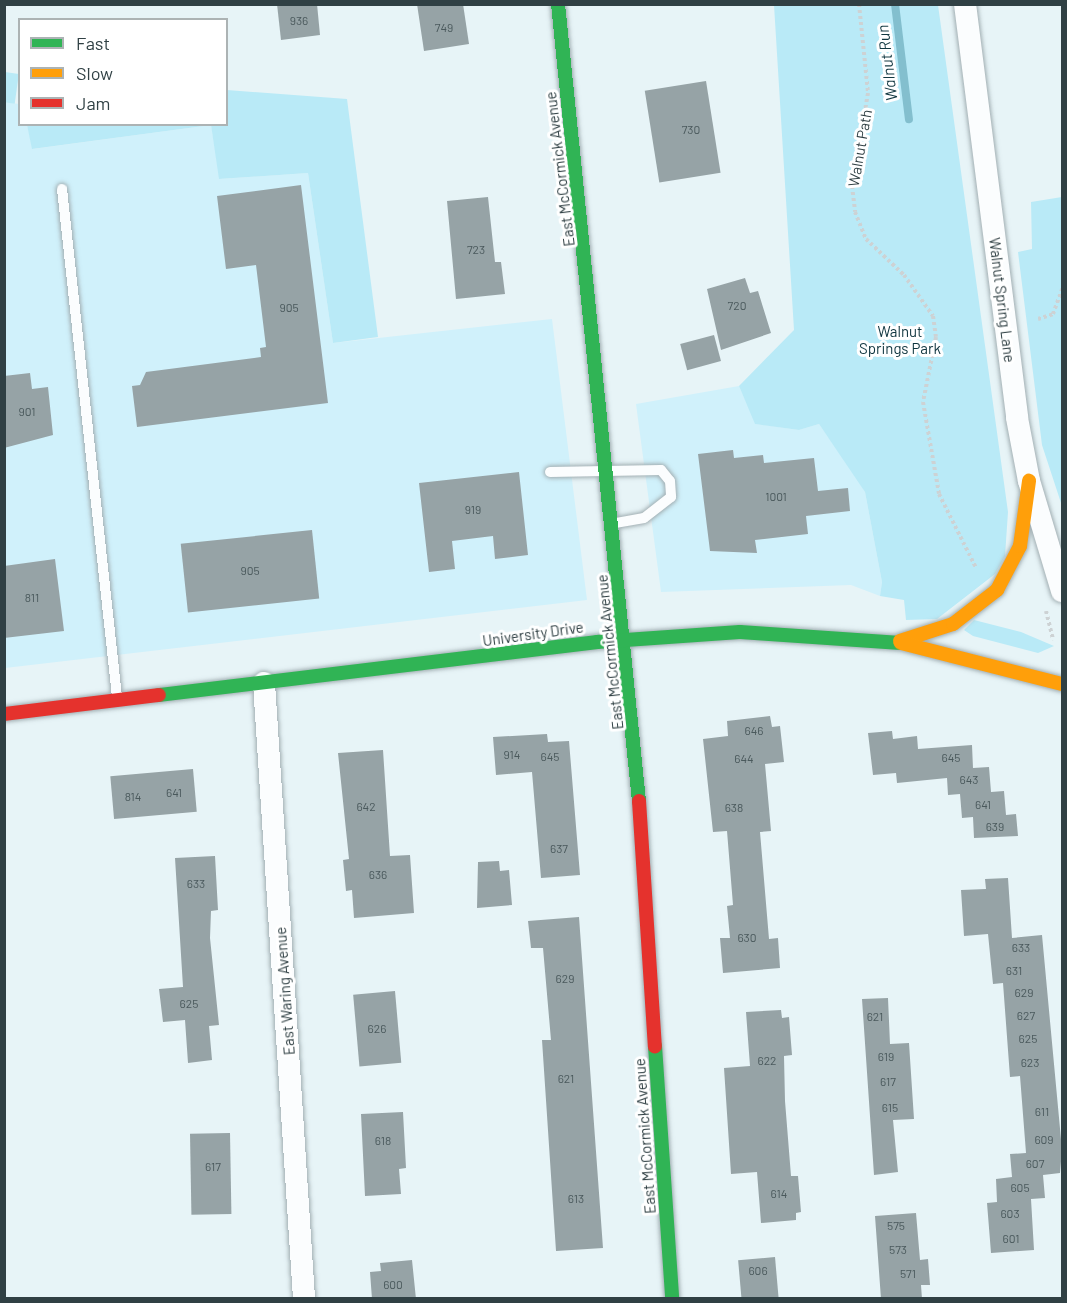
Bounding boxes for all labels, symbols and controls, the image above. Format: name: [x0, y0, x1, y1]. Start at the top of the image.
house number: 936: [290, 14, 308, 28]
legend: [18, 18, 228, 126]
house number: 749: [435, 21, 453, 35]
water label: Walnut Run: [873, 24, 901, 102]
text: Fast: [76, 32, 110, 54]
text: Slow: [76, 62, 113, 84]
street label: East McCormick Avenue: [542, 91, 578, 247]
text: Jam: [76, 92, 110, 114]
street label: Walnut Path: [844, 108, 876, 188]
house number: 730: [682, 123, 700, 137]
street label: Walnut Spring Lane: [985, 236, 1019, 364]
house number: 723: [467, 243, 485, 257]
house number: 720: [728, 299, 746, 313]
house number: 905: [279, 301, 299, 315]
park label: Walnut Springs Park: [859, 322, 941, 357]
house number: 901: [19, 405, 35, 419]
house number: 1001: [765, 490, 787, 504]
house number: 919: [465, 503, 481, 517]
house number: 905: [240, 564, 260, 578]
street label: East McCormick Avenue: [593, 574, 627, 730]
house number: 811: [25, 591, 39, 605]
street label: University Drive: [481, 618, 585, 650]
house number: 646: [745, 724, 763, 738]
house number: 914: [504, 748, 520, 762]
house number: 645: [541, 750, 559, 764]
house number: 645: [942, 751, 960, 765]
house number: 644: [734, 752, 754, 766]
house number: 643: [960, 773, 978, 787]
house number: 641: [166, 786, 182, 800]
house number: 814: [125, 790, 141, 804]
house number: 641: [975, 798, 991, 812]
house number: 642: [356, 800, 376, 814]
house number: 638: [725, 801, 743, 815]
house number: 639: [986, 820, 1004, 834]
house number: 637: [550, 842, 568, 856]
house number: 636: [369, 868, 387, 882]
house number: 633: [187, 877, 205, 891]
street label: East Waring Avenue: [272, 926, 298, 1056]
house number: 630: [737, 931, 757, 945]
house number: 633: [1012, 941, 1030, 955]
house number: 631: [1006, 964, 1022, 978]
house number: 629: [556, 972, 574, 986]
house number: 629: [1015, 986, 1033, 1000]
house number: 625: [180, 997, 198, 1011]
house number: 627: [1017, 1009, 1035, 1023]
house number: 621: [867, 1010, 883, 1024]
house number: 626: [368, 1022, 386, 1036]
house number: 625: [1019, 1032, 1037, 1046]
house number: 619: [878, 1050, 894, 1064]
house number: 622: [757, 1054, 777, 1068]
house number: 623: [1021, 1056, 1039, 1070]
street label: East McCormick Avenue: [631, 1058, 659, 1214]
house number: 621: [558, 1072, 574, 1086]
house number: 617: [880, 1075, 896, 1089]
house number: 615: [882, 1101, 898, 1115]
house number: 611: [1035, 1105, 1049, 1119]
house number: 609: [1034, 1133, 1054, 1147]
house number: 618: [375, 1134, 391, 1148]
house number: 607: [1026, 1157, 1044, 1171]
house number: 617: [205, 1160, 221, 1174]
house number: 605: [1010, 1181, 1030, 1195]
house number: 614: [771, 1187, 787, 1201]
house number: 613: [568, 1192, 584, 1206]
house number: 603: [1000, 1207, 1020, 1221]
house number: 575: [887, 1219, 905, 1233]
house number: 601: [1003, 1232, 1019, 1246]
house number: 573: [889, 1243, 907, 1257]
house number: 606: [748, 1264, 768, 1278]
house number: 571: [900, 1267, 916, 1281]
house number: 600: [383, 1278, 403, 1292]

